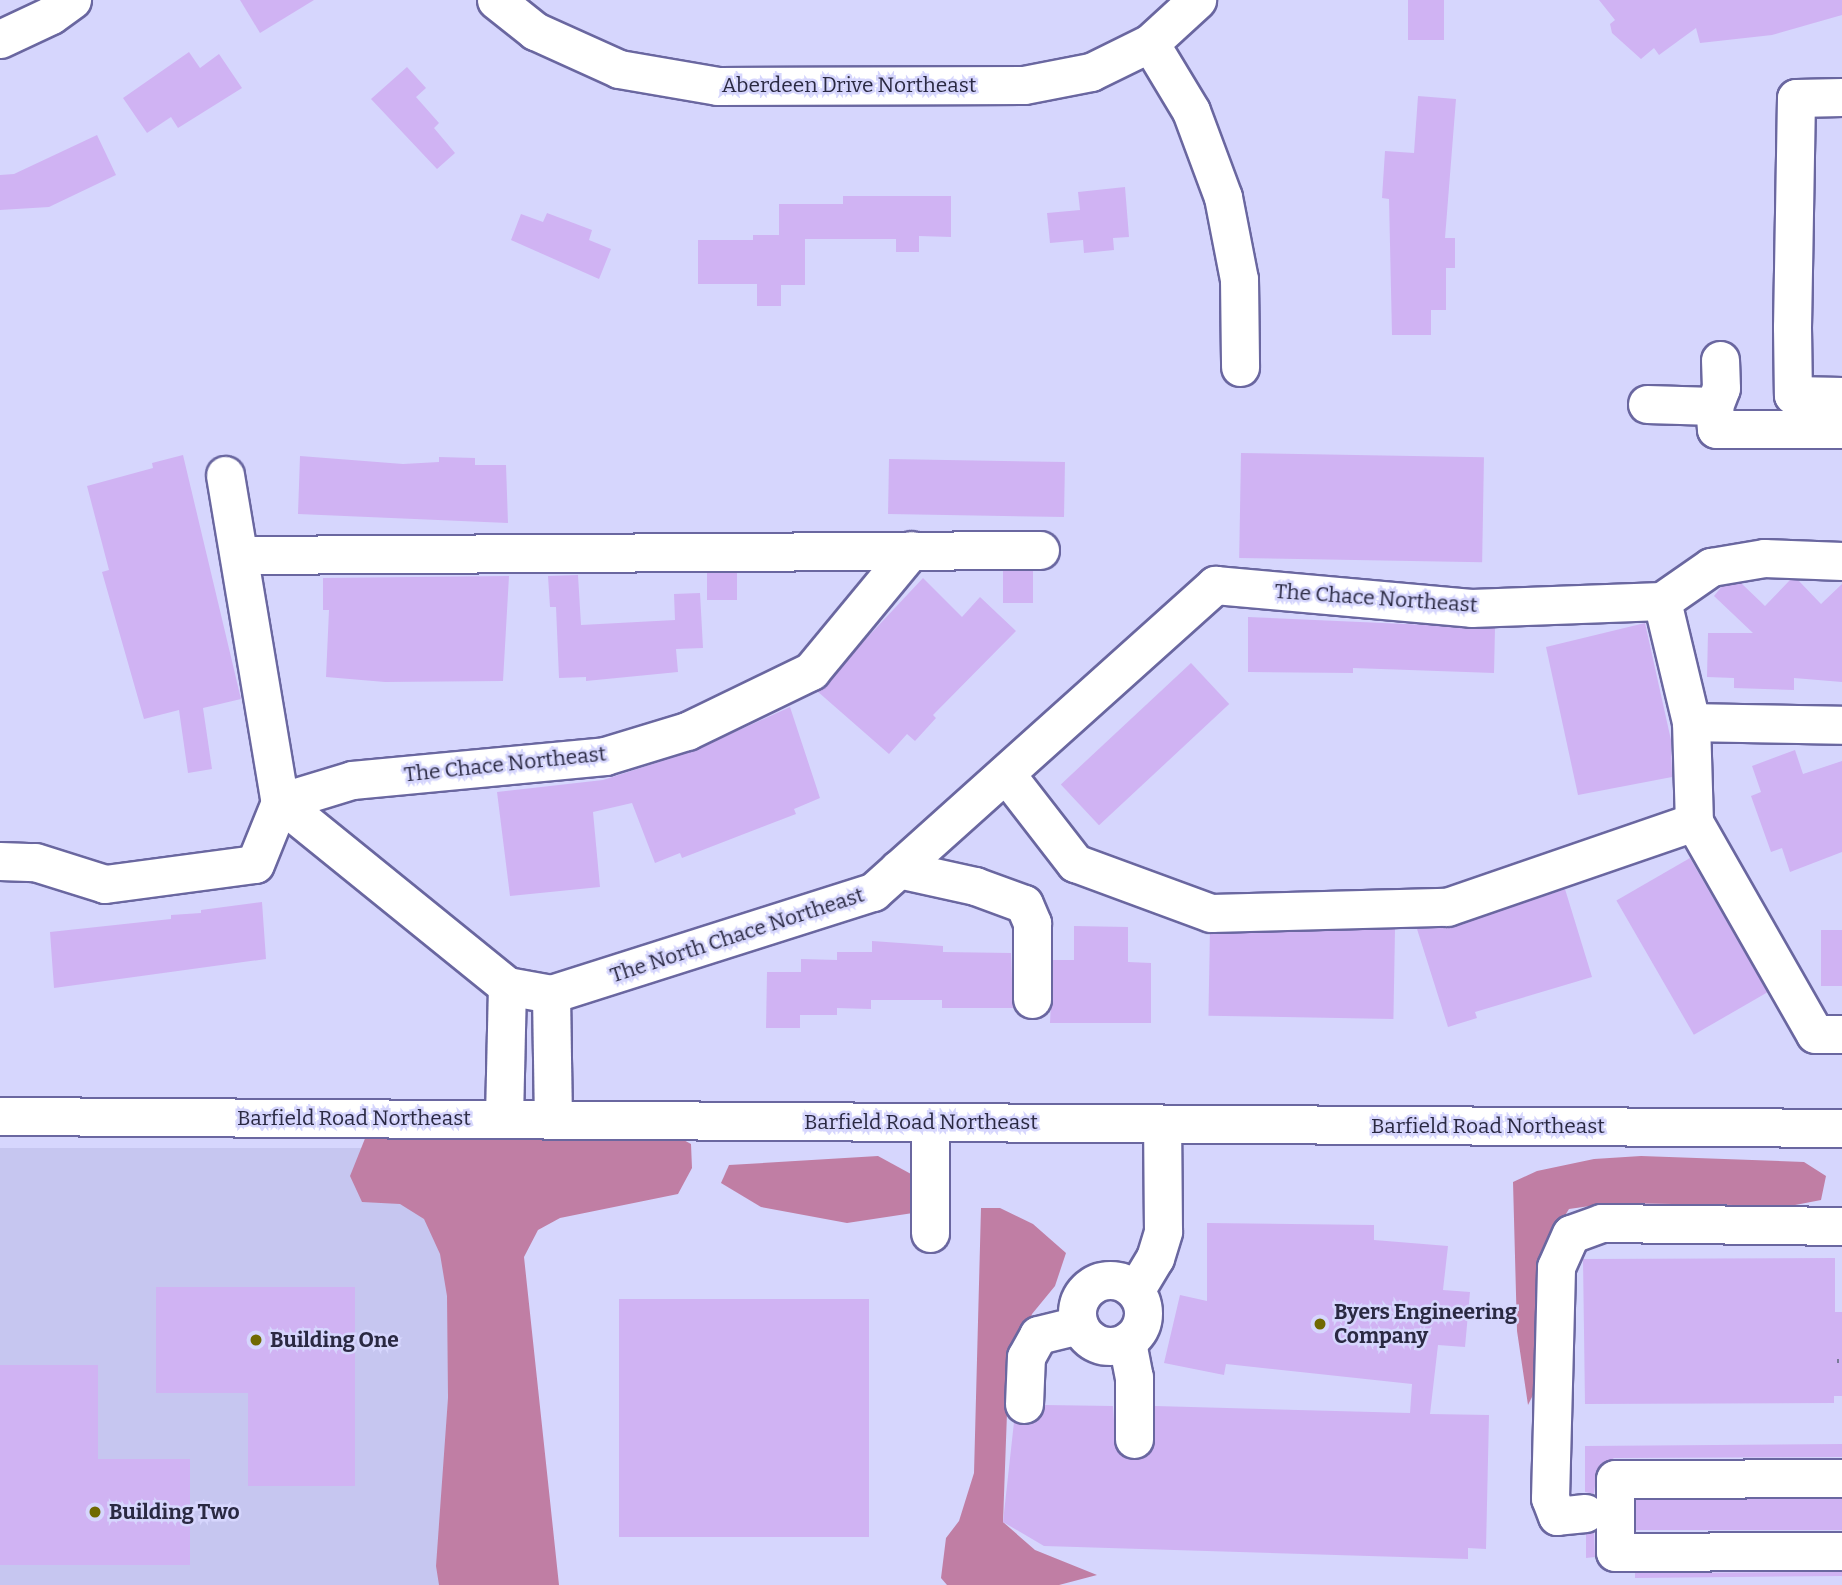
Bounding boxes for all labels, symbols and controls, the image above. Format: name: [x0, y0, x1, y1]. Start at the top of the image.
street label: Aberdeen Drive Northeast: [722, 72, 976, 98]
street label: The Chace Northeast: [1274, 578, 1478, 618]
street label: The Chace Northeast: [403, 741, 607, 787]
street label: The North Chace Northeast: [607, 882, 867, 988]
street label: Barfield Road Northeast: [237, 1105, 471, 1131]
street label: Barfield Road Northeast: [804, 1109, 1038, 1135]
street label: Barfield Road Northeast: [1371, 1113, 1605, 1139]
place label: Byers Engineering Company: [1334, 1299, 1517, 1349]
marker: Byers Engineering Company: [1312, 1316, 1328, 1332]
place label: Building One: [270, 1327, 399, 1353]
marker: Building One: [248, 1332, 264, 1348]
place label: Building Two: [109, 1499, 240, 1525]
marker: Building Two: [87, 1504, 103, 1520]

